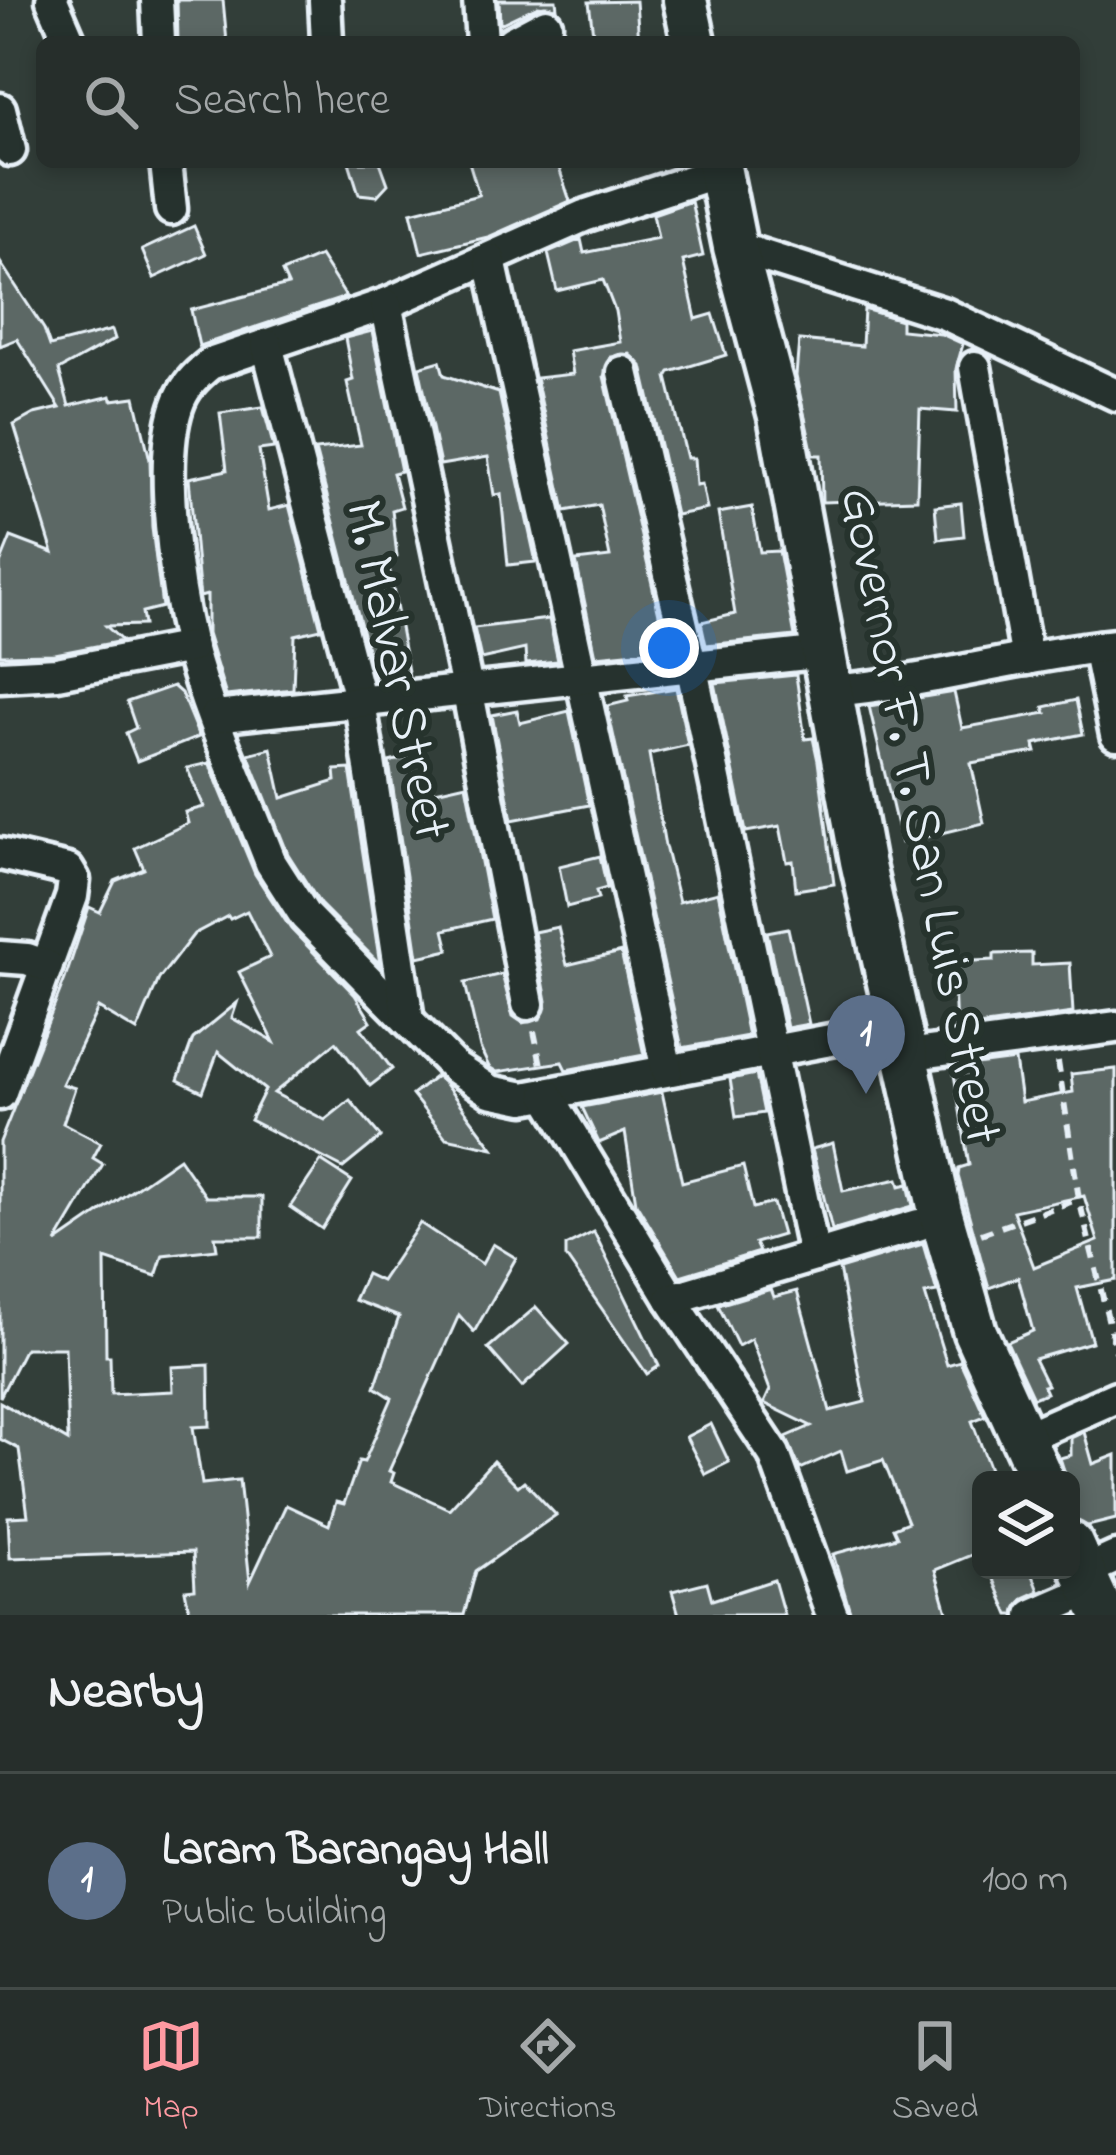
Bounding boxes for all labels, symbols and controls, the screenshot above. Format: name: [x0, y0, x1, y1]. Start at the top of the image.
search box: [36, 36, 1080, 168]
icon: search: [78, 69, 144, 135]
text: Search here: [174, 69, 390, 135]
street label: Governor F. T. San Luis Street: [816, 481, 1020, 1151]
street label: M. Malvar Street: [321, 493, 469, 847]
your location: [639, 618, 699, 678]
pin: 1: [827, 995, 905, 1094]
map controls: [972, 1471, 1080, 1579]
button: layers: [972, 1471, 1080, 1579]
text: Nearby: [48, 1656, 204, 1731]
text: Laram Barangay Hall: [162, 1819, 549, 1885]
text: 1: [81, 1852, 93, 1909]
text: 100 m: [982, 1852, 1068, 1909]
text: Public building: [162, 1885, 387, 1942]
tab: Map: [138, 2013, 204, 2133]
tab: Directions: [479, 2013, 617, 2133]
tab: Saved: [892, 2013, 978, 2133]

